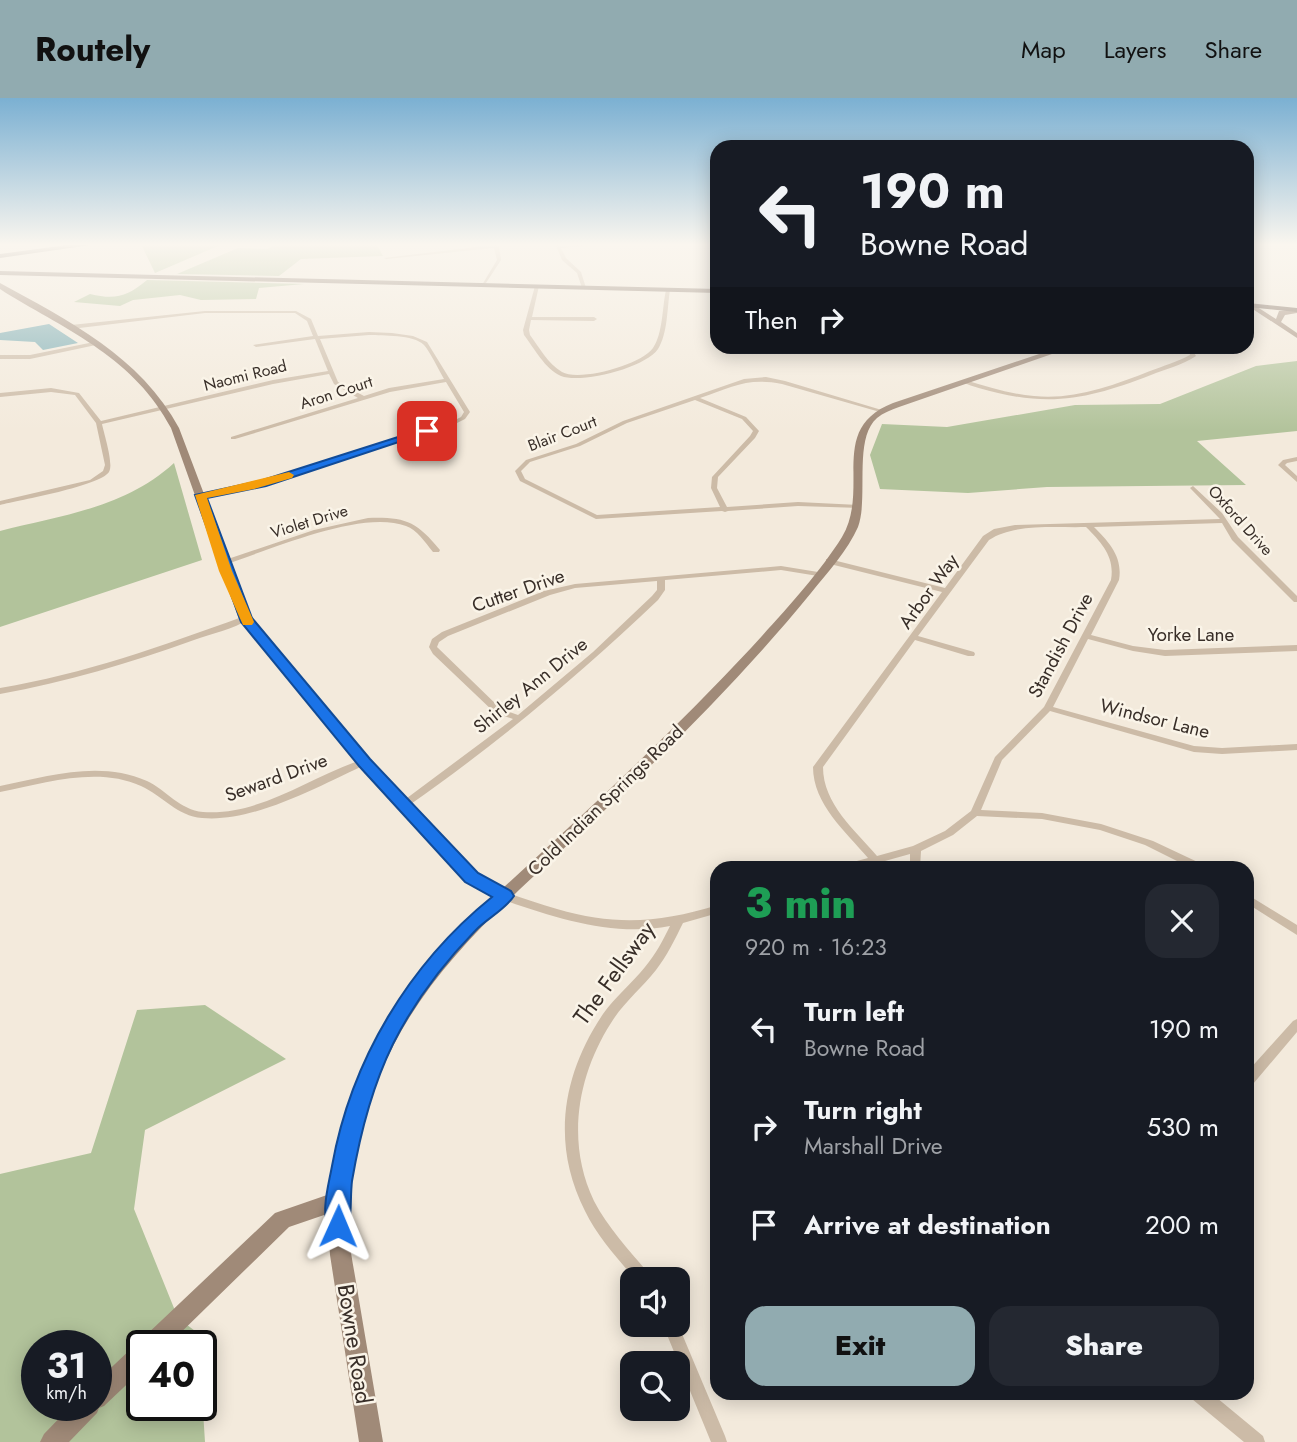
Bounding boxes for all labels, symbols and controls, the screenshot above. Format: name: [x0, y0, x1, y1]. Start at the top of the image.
text: Routely: [35, 26, 150, 73]
text: Map: [1021, 32, 1066, 67]
text: Layers: [1104, 32, 1166, 67]
text: Share: [1204, 32, 1262, 67]
text: 190 m: [860, 156, 1005, 226]
icon: left: [745, 168, 836, 259]
text: Bowne Road: [860, 221, 1029, 267]
text: Then: [745, 301, 798, 339]
icon: right: [812, 301, 850, 339]
street label: Naomi Road: [201, 354, 289, 397]
street label: Aron Court: [297, 370, 376, 415]
pin: [397, 401, 457, 461]
street label: Blair Court: [524, 410, 600, 457]
icon: arrive: [408, 412, 446, 450]
street label: Oxford Drive: [1203, 480, 1279, 561]
street label: Violet Drive: [268, 499, 351, 544]
street label: Arbor Way: [892, 548, 965, 634]
street label: Cutter Drive: [468, 562, 568, 619]
street label: Standish Drive: [1021, 588, 1100, 703]
street label: Yorke Lane: [1148, 621, 1235, 648]
street label: Shirley Ann Drive: [467, 631, 593, 740]
street label: Windsor Lane: [1097, 692, 1213, 745]
street label: Cold Indian Springs Road: [521, 719, 689, 882]
street label: Seward Drive: [221, 746, 331, 808]
text: 3 min: [745, 873, 856, 934]
button: close: [1145, 884, 1219, 958]
street label: The Fellsway: [565, 914, 664, 1032]
text: 920 m · 16:23: [745, 930, 887, 964]
text: Turn left: [804, 993, 904, 1031]
icon: left: [745, 1010, 783, 1048]
text: 190 m: [1149, 1010, 1219, 1048]
text: Bowne Road: [804, 1031, 925, 1065]
text: Turn right: [804, 1091, 922, 1129]
icon: right: [745, 1108, 783, 1146]
text: 530 m: [1146, 1108, 1219, 1146]
text: Marshall Drive: [804, 1129, 943, 1163]
position arrow: [301, 1189, 375, 1263]
icon: arrive: [745, 1206, 783, 1244]
text: Arrive at destination: [804, 1206, 1051, 1244]
text: 200 m: [1145, 1206, 1219, 1244]
map controls: [620, 1267, 690, 1421]
button: sound: [620, 1267, 690, 1337]
street label: Bowne Road: [329, 1282, 381, 1406]
button: Exit: [745, 1306, 975, 1386]
button: Share: [989, 1306, 1219, 1386]
speed limit sign: 40: [126, 1330, 217, 1421]
text: 31: [47, 1341, 86, 1391]
button: search: [620, 1351, 690, 1421]
text: km/h: [46, 1380, 87, 1406]

